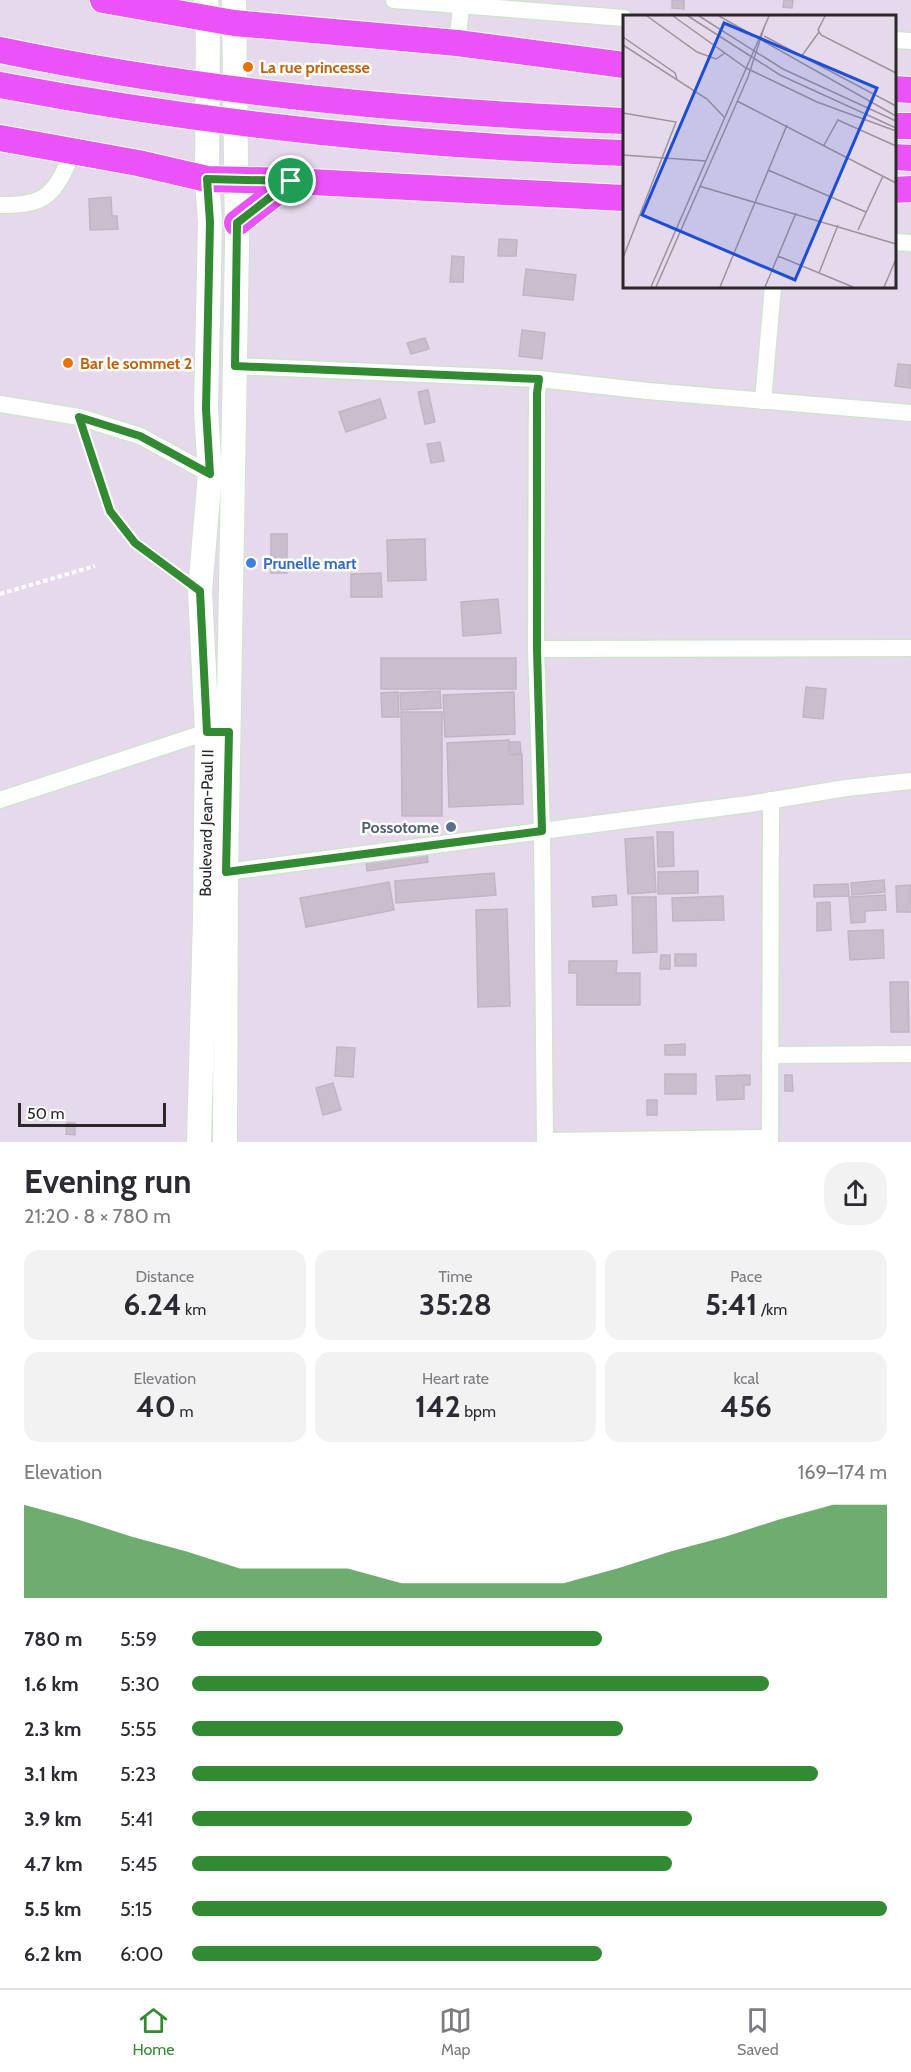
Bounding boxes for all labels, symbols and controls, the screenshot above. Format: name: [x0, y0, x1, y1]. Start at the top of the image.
inset map: [623, 15, 896, 288]
place label: La rue princesse: [260, 58, 370, 77]
marker: La rue princesse: [241, 60, 255, 74]
pin: [265, 155, 316, 206]
icon: arrive: [274, 164, 307, 197]
place label: Bar le sommet 2: [80, 354, 192, 373]
marker: Bar le sommet 2: [61, 356, 75, 370]
place label: Prunelle mart: [263, 554, 357, 573]
marker: Prunelle mart: [244, 556, 258, 570]
street label: Boulevard Jean-Paul II: [196, 749, 217, 897]
place label: Possotome: [361, 818, 439, 837]
marker: Possotome: [444, 820, 458, 834]
scale bar: [18, 1100, 166, 1128]
text: 50 m: [27, 1104, 64, 1123]
text: Evening run: [24, 1161, 191, 1201]
button: share: [824, 1162, 887, 1225]
text: 21:20 · 8 × 780 m: [24, 1204, 171, 1228]
text: Distance: [135, 1267, 194, 1286]
text: Time: [438, 1267, 472, 1286]
text: Pace: [730, 1267, 762, 1286]
text: 6.24: [123, 1286, 181, 1323]
text: 35:28: [419, 1286, 492, 1323]
text: 5:41: [705, 1286, 757, 1323]
text: km: [181, 1300, 206, 1319]
text: /km: [757, 1300, 787, 1319]
text: Elevation: [134, 1369, 196, 1388]
text: Heart rate: [422, 1369, 489, 1388]
text: kcal: [733, 1369, 759, 1388]
text: 40: [136, 1388, 176, 1425]
text: 142: [415, 1388, 461, 1425]
text: 456: [720, 1388, 772, 1425]
text: m: [176, 1402, 194, 1421]
text: bpm: [461, 1402, 496, 1421]
text: Elevation: [24, 1460, 102, 1484]
text: 169–174 m: [798, 1460, 887, 1484]
text: 780 m: [24, 1627, 82, 1651]
text: 5:59: [120, 1627, 157, 1651]
text: 1.6 km: [24, 1672, 79, 1696]
text: 5:30: [120, 1672, 160, 1696]
text: 2.3 km: [24, 1717, 81, 1741]
text: 5:55: [120, 1717, 157, 1741]
text: 3.1 km: [24, 1762, 78, 1786]
text: 5:23: [120, 1762, 156, 1786]
text: 3.9 km: [24, 1807, 82, 1831]
text: 5:41: [120, 1807, 153, 1831]
text: 4.7 km: [24, 1852, 83, 1876]
text: 5:45: [120, 1852, 157, 1876]
text: 5.5 km: [24, 1897, 82, 1921]
text: 5:15: [120, 1897, 152, 1921]
text: 6.2 km: [24, 1942, 82, 1966]
text: 6:00: [120, 1942, 163, 1966]
tab: Home: [132, 2004, 175, 2059]
tab: Map: [439, 2004, 472, 2059]
tab: Saved: [737, 2004, 779, 2059]

